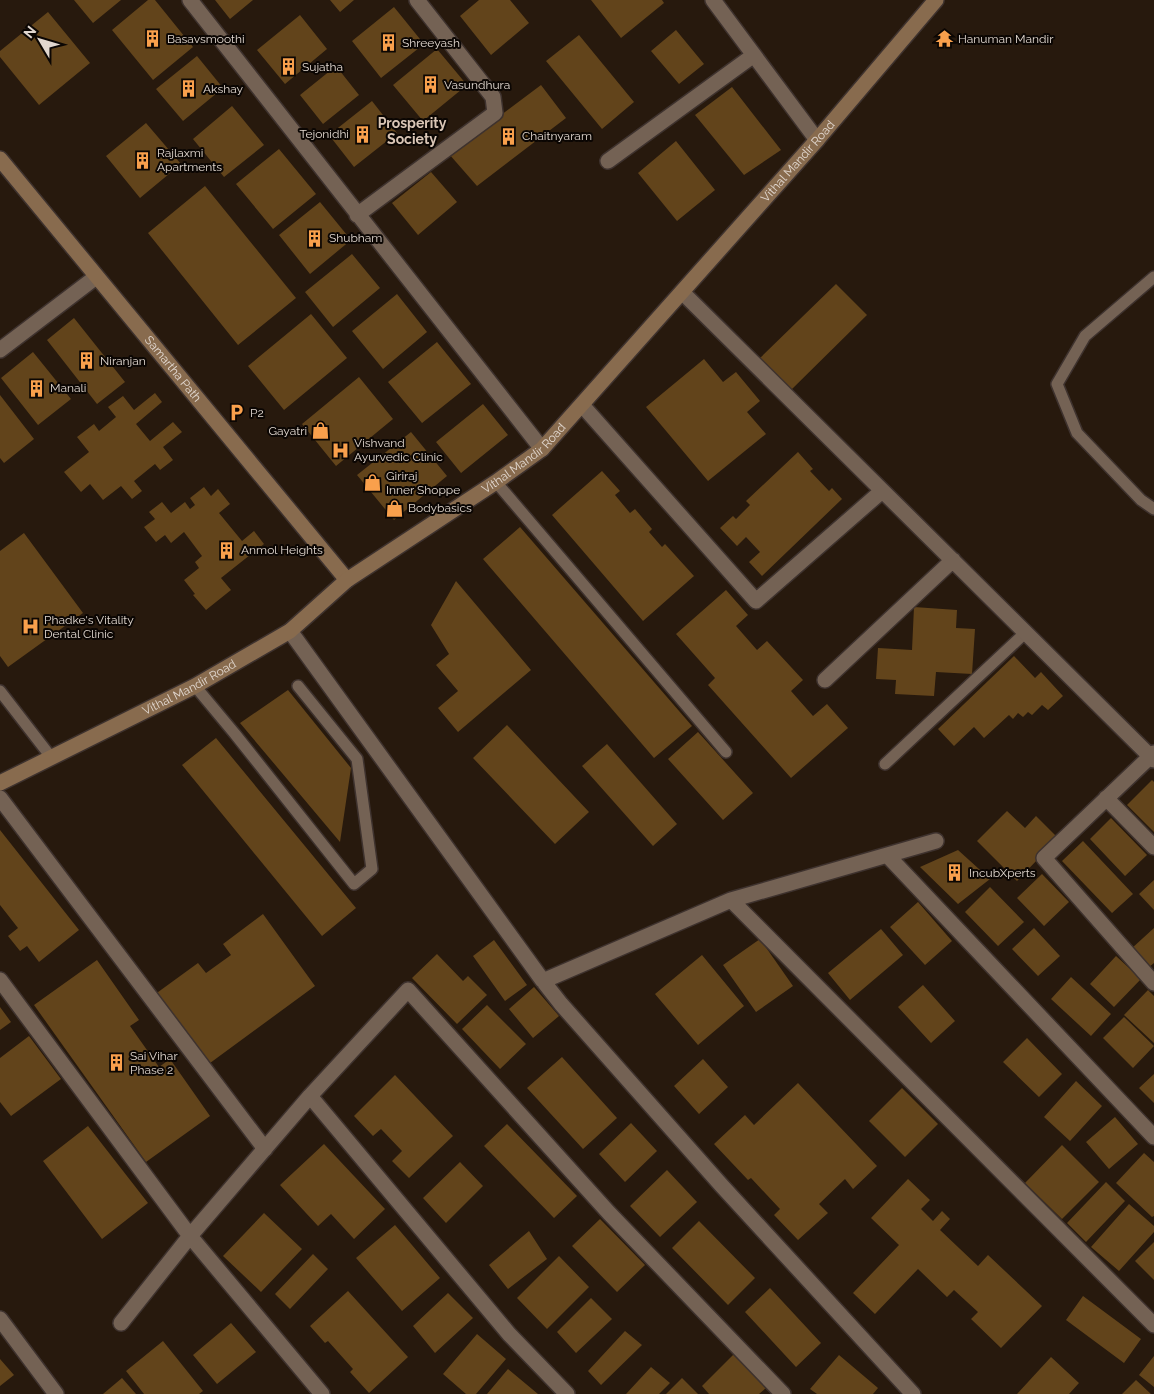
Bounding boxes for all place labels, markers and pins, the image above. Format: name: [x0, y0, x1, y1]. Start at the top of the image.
building icon: Basavsmoothi: [143, 29, 163, 49]
temple icon: Hanuman Mandir: [934, 29, 954, 49]
place label: Basavsmoothi: [167, 32, 245, 46]
place label: Hanuman Mandir: [958, 32, 1054, 46]
building icon: Shreeyash: [378, 33, 398, 53]
place label: Shreeyash: [402, 36, 460, 50]
building icon: Sujatha: [278, 57, 298, 77]
place label: Sujatha: [302, 60, 343, 74]
building icon: Vasundhura: [420, 75, 440, 95]
place label: Vasundhura: [444, 78, 510, 92]
building icon: Akshay: [179, 79, 199, 99]
place label: Akshay: [203, 82, 244, 96]
building icon: Tejonidhi: [353, 124, 373, 144]
building icon: Chaitnyaram: [498, 126, 518, 146]
place label: Tejonidhi: [299, 127, 349, 141]
place label: Chaitnyaram: [522, 129, 592, 143]
place label: Rajlaxmi Apartments: [157, 146, 222, 174]
building icon: Rajlaxmi Apartments: [133, 150, 153, 170]
building icon: Shubham: [305, 228, 325, 248]
place label: Shubham: [329, 231, 382, 245]
building icon: Niranjan: [76, 351, 96, 371]
place label: Niranjan: [100, 354, 146, 368]
building icon: Manali: [26, 378, 46, 398]
place label: Manali: [50, 381, 86, 395]
parking icon: P2: [226, 403, 246, 423]
place label: P2: [250, 406, 264, 420]
shop icon: Gayatri: [311, 421, 331, 441]
place label: Gayatri: [268, 424, 307, 438]
place label: Vishvand Ayurvedic Clinic: [354, 436, 443, 464]
hospital icon: Vishvand Ayurvedic Clinic: [330, 440, 350, 460]
place label: Giriraj Inner Shoppe: [386, 469, 460, 497]
shop icon: Giriraj Inner Shoppe: [362, 473, 382, 493]
shop icon: Bodybasics: [384, 498, 404, 518]
place label: Bodybasics: [408, 501, 472, 515]
building icon: Anmol Heights: [217, 540, 237, 560]
place label: Anmol Heights: [241, 543, 323, 557]
place label: Phadke's Vitality Dental Clinic: [44, 613, 134, 641]
hospital icon: Phadke's Vitality Dental Clinic: [20, 617, 40, 637]
building icon: IncubXperts: [945, 863, 965, 883]
place label: IncubXperts: [969, 866, 1036, 880]
place label: Sai Vihar Phase 2: [130, 1049, 178, 1077]
building icon: Sai Vihar Phase 2: [106, 1053, 126, 1073]

